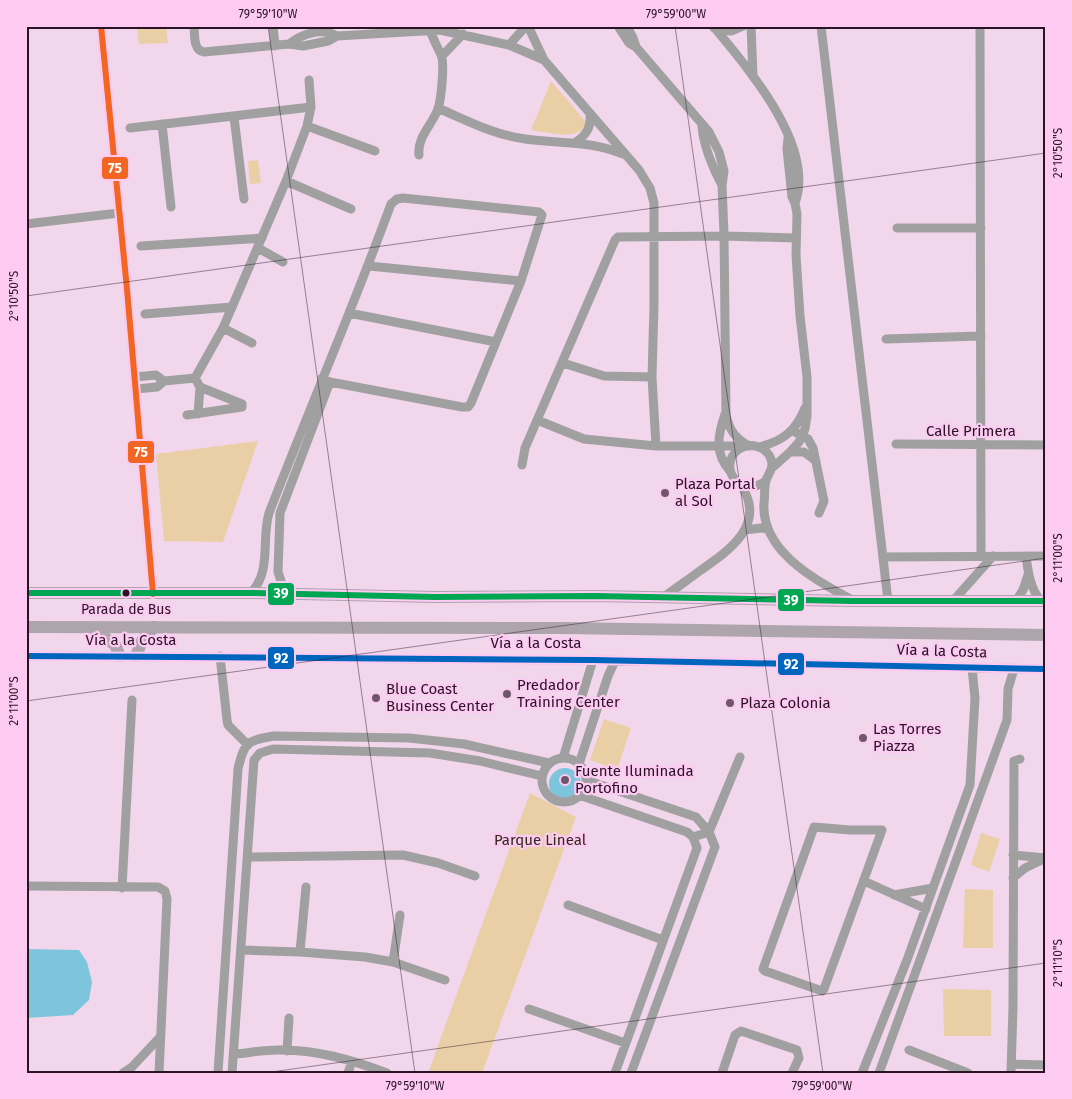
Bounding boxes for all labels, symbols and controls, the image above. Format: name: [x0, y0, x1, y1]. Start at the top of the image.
text: 79°59'10"W: [239, 7, 298, 21]
text: 79°59'00"W: [646, 7, 706, 21]
text: 2°10'50"S: [1051, 127, 1065, 178]
line badge: 75: [101, 156, 129, 180]
text: 75: [108, 160, 122, 177]
text: 2°10'50"S: [7, 270, 21, 321]
street label: Calle Primera: [926, 422, 1016, 440]
line badge: 75: [127, 440, 155, 464]
text: 75: [134, 444, 148, 461]
place label: Plaza Portal al Sol: [675, 475, 756, 510]
marker: Plaza Portal al Sol: [659, 487, 671, 499]
text: 2°11'00"S: [1051, 533, 1065, 583]
line badge: 39: [267, 582, 295, 606]
text: 39: [273, 585, 289, 602]
marker: Parada de Bus: [121, 588, 131, 598]
line badge: 39: [777, 588, 805, 612]
text: 39: [783, 592, 799, 609]
place label: Parada de Bus: [81, 601, 172, 618]
street label: Vía a la Costa: [86, 631, 176, 649]
street label: Vía a la Costa: [491, 634, 581, 652]
street label: Vía a la Costa: [896, 640, 988, 662]
line badge: 92: [267, 646, 295, 670]
text: 92: [274, 650, 288, 667]
line badge: 92: [777, 652, 805, 676]
text: 92: [784, 656, 798, 673]
text: 2°11'00"S: [7, 676, 21, 726]
place label: Predador Training Center: [517, 676, 620, 711]
place label: Blue Coast Business Center: [386, 680, 494, 715]
marker: Predador Training Center: [501, 688, 513, 700]
marker: Blue Coast Business Center: [370, 692, 382, 704]
place label: Plaza Colonia: [740, 694, 831, 712]
marker: Plaza Colonia: [724, 697, 736, 709]
place label: Las Torres Piazza: [873, 720, 941, 755]
marker: Las Torres Piazza: [857, 732, 869, 744]
place label: Fuente Iluminada Portofino: [575, 762, 694, 797]
marker: Fuente Iluminada Portofino: [559, 774, 571, 786]
park label: Parque Lineal: [494, 831, 587, 849]
text: 2°11'10"S: [1051, 938, 1065, 987]
text: 79°59'10"W: [386, 1079, 445, 1093]
text: 79°59'00"W: [792, 1079, 852, 1093]

